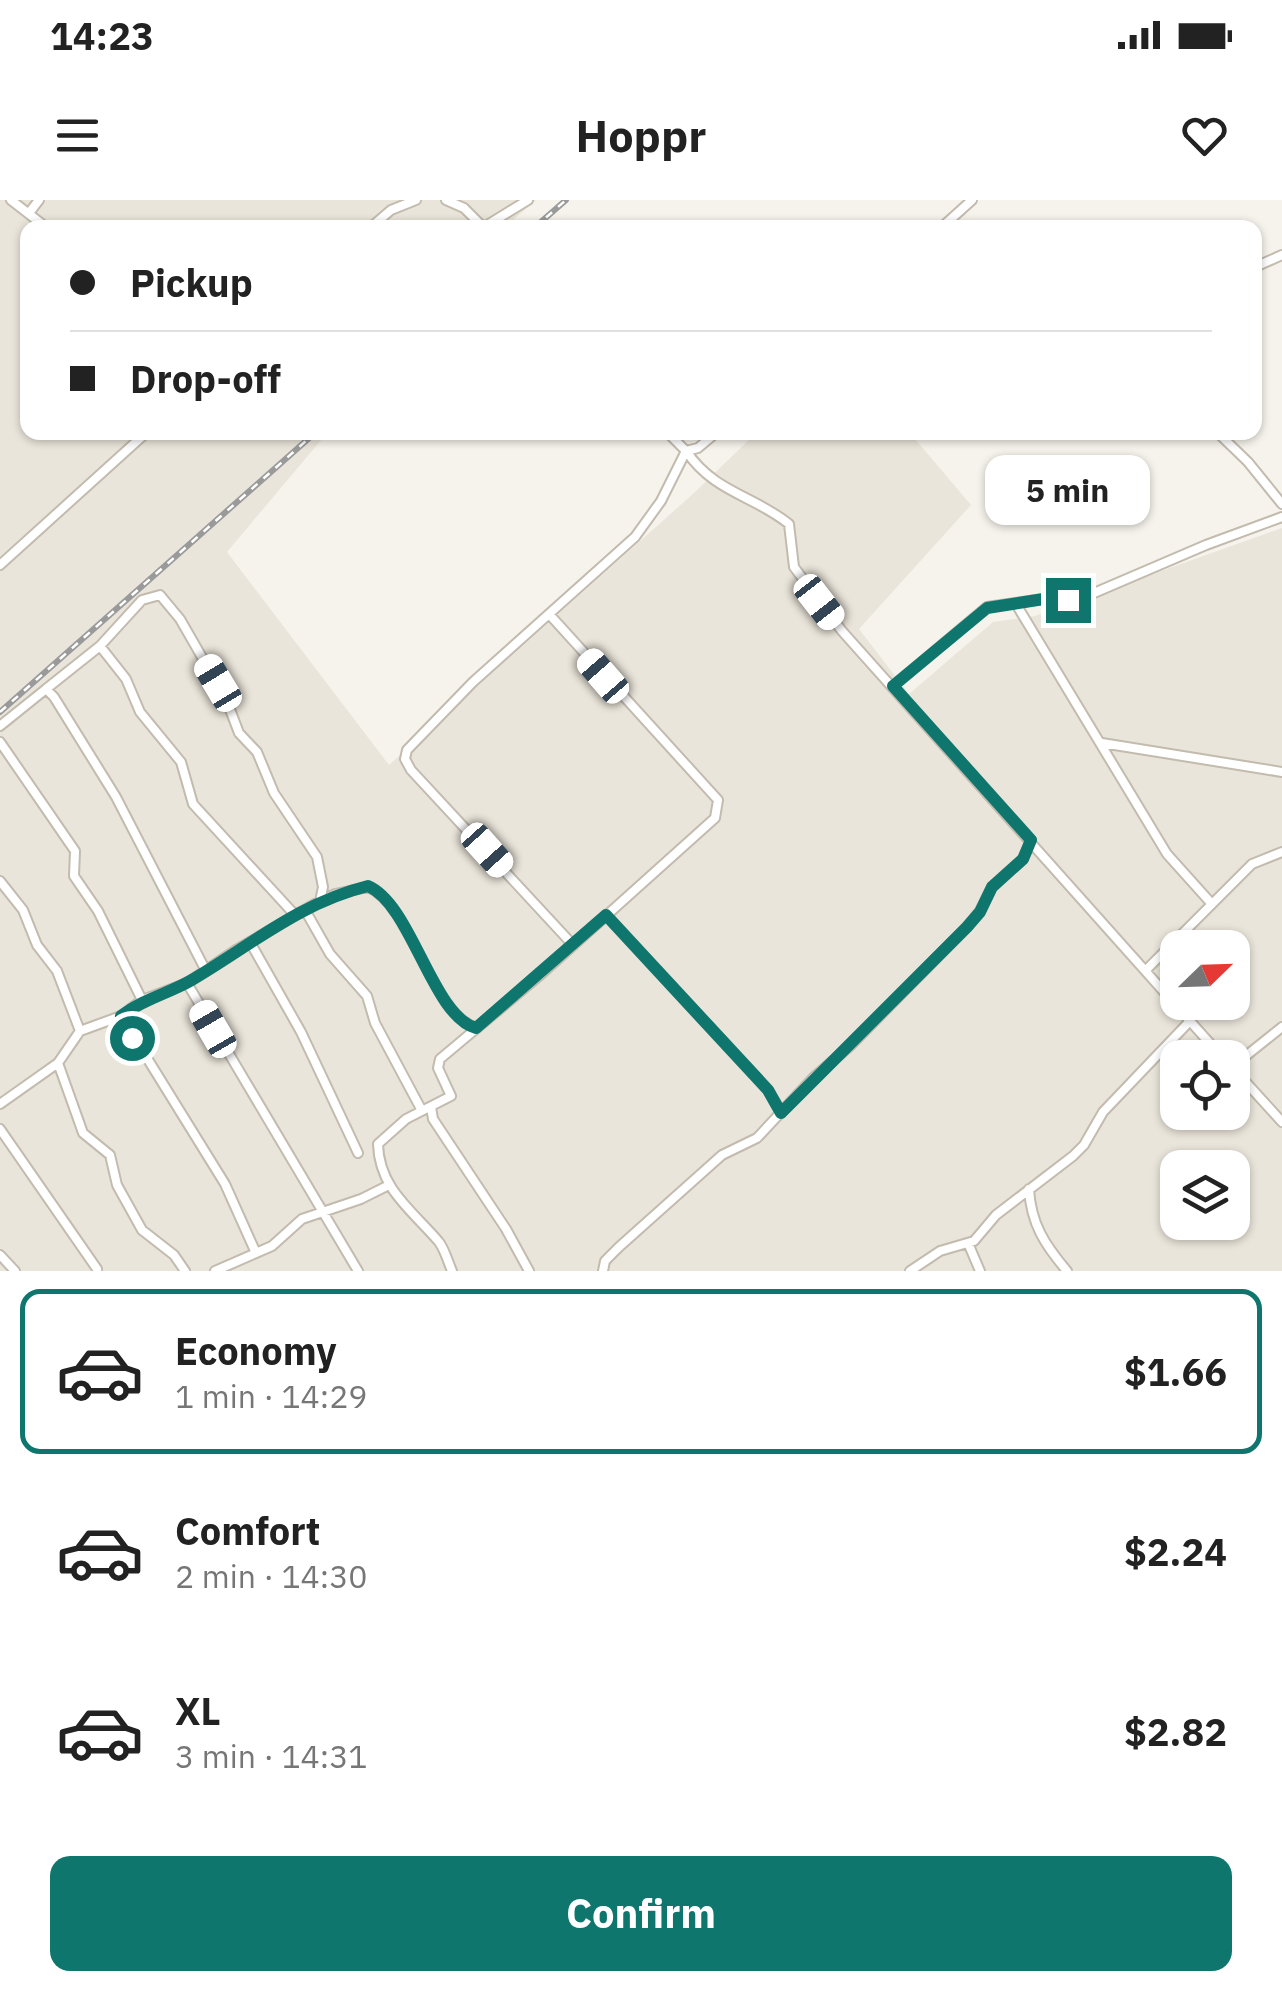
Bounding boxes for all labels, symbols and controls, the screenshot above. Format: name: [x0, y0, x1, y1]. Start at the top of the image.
text: 14:23: [50, 11, 154, 60]
text: Hoppr: [576, 106, 706, 164]
icon: menu: [50, 108, 105, 163]
icon: heart: [1177, 108, 1232, 163]
text: Pickup: [130, 258, 253, 307]
text: Drop-off: [130, 354, 281, 403]
callout: 5 min: [986, 455, 1150, 525]
text: 5 min: [1026, 469, 1109, 511]
car: [789, 569, 849, 635]
route end: [1046, 578, 1091, 623]
car: [572, 644, 634, 708]
car: [190, 650, 246, 716]
car: [456, 818, 518, 882]
north arrow: [1160, 930, 1250, 1020]
map controls: [1160, 930, 1250, 1240]
car: [185, 996, 241, 1062]
route start: [110, 1016, 155, 1061]
button: locate: [1160, 1040, 1250, 1130]
button: layers: [1160, 1150, 1250, 1240]
text: Economy: [175, 1326, 337, 1375]
icon: car: [55, 1327, 145, 1417]
text: $1.66: [1124, 1347, 1227, 1396]
text: 1 min · 14:29: [175, 1375, 368, 1417]
text: Comfort: [175, 1506, 320, 1555]
icon: car: [55, 1507, 145, 1597]
text: $2.24: [1124, 1527, 1227, 1576]
text: 2 min · 14:30: [175, 1555, 368, 1597]
text: XL: [175, 1686, 221, 1735]
icon: car: [55, 1687, 145, 1777]
text: $2.82: [1124, 1707, 1227, 1756]
text: 3 min · 14:31: [175, 1735, 368, 1777]
button: Confirm: [50, 1856, 1232, 1971]

